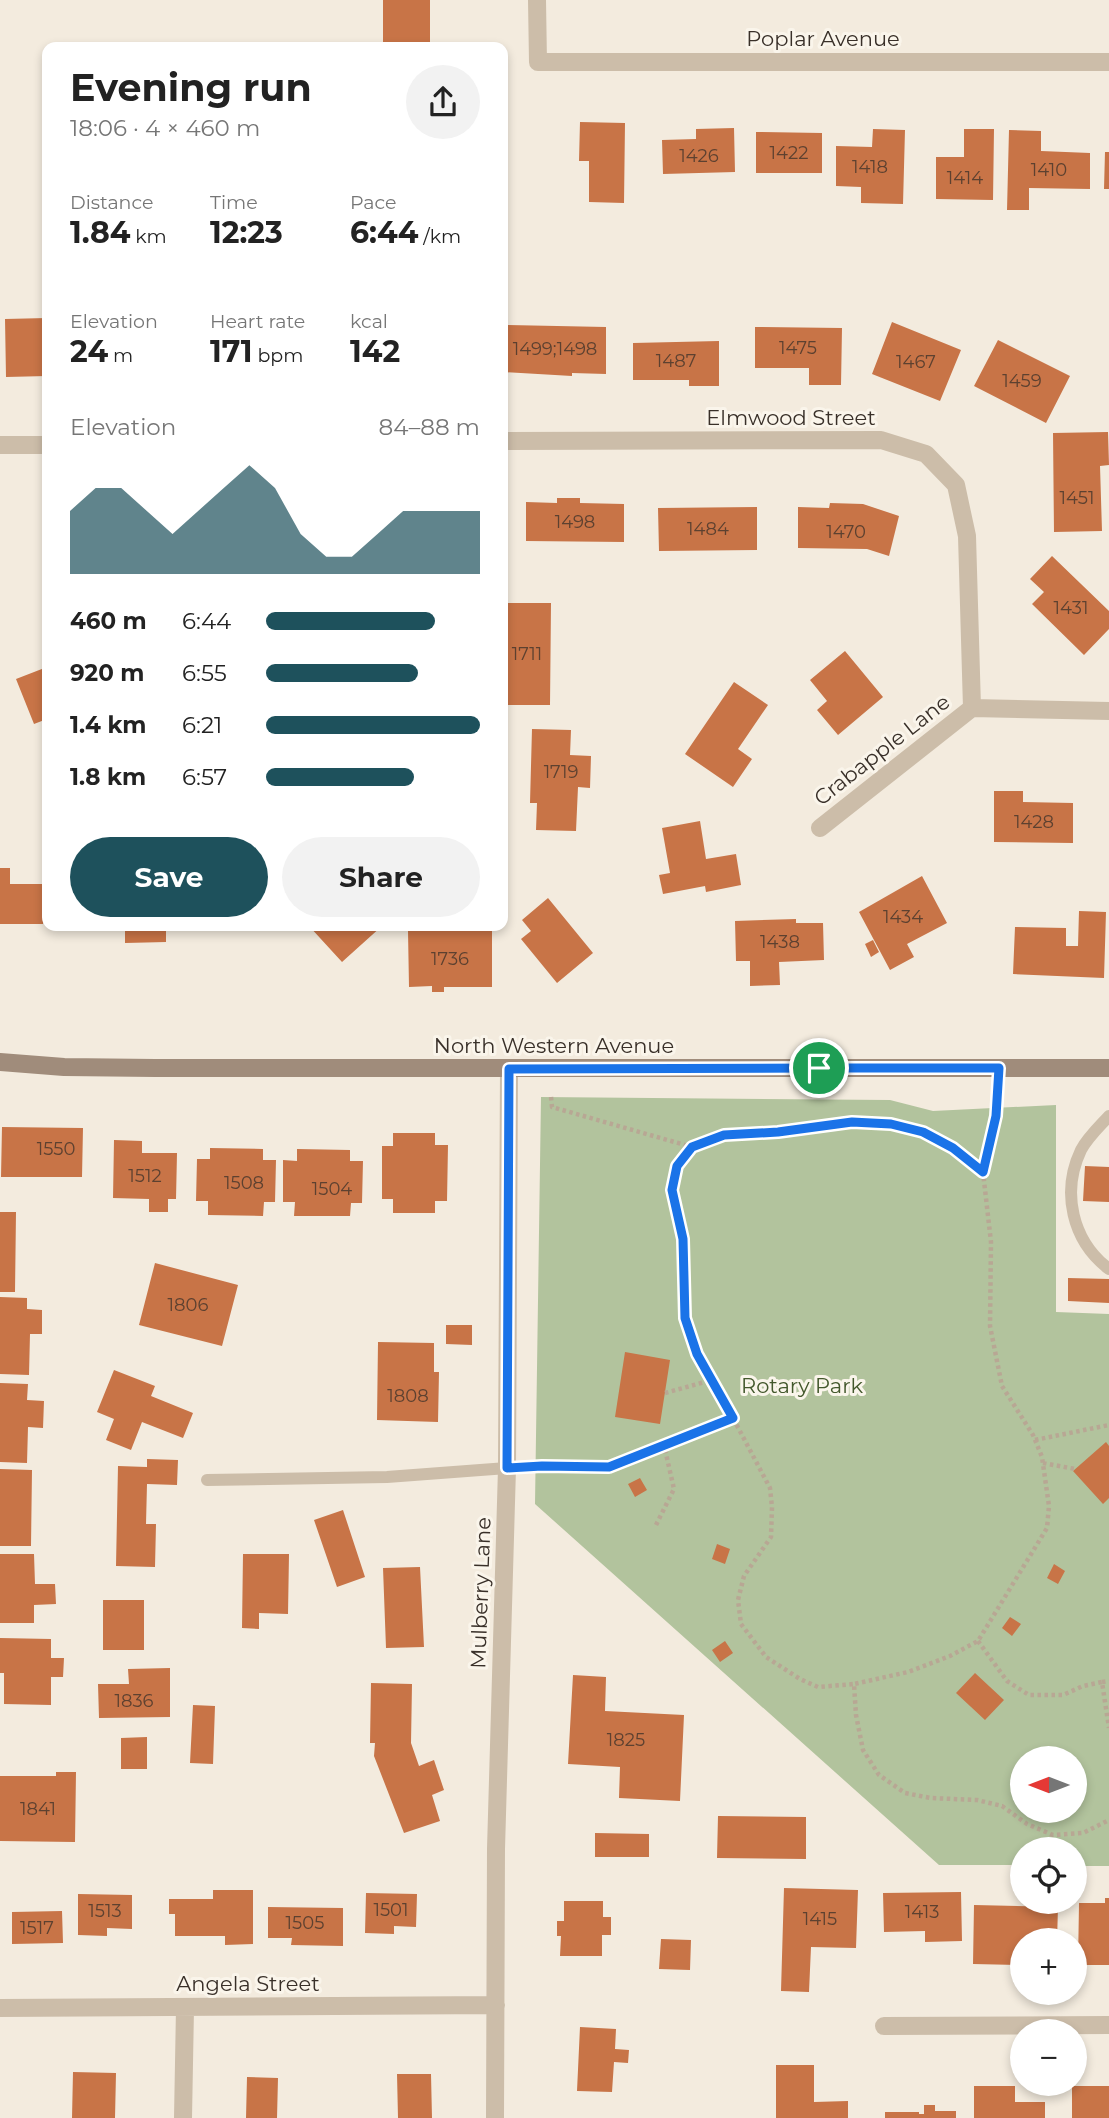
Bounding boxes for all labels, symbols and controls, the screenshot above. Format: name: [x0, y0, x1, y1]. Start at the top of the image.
street label: Poplar Avenue: [746, 26, 900, 51]
text: Evening run: [70, 64, 312, 111]
button: share: [406, 65, 480, 139]
text: 18:06 · 4 × 460 m: [70, 114, 260, 142]
house number: 1422: [770, 142, 808, 164]
house number: 1426: [679, 145, 719, 167]
house number: 1418: [852, 156, 888, 178]
house number: 1410: [1031, 159, 1067, 181]
house number: 1414: [947, 167, 983, 189]
text: Distance: [70, 191, 153, 214]
text: Time: [210, 191, 258, 214]
text: Pace: [350, 191, 397, 214]
text: 1.84: [70, 214, 130, 251]
text: 12:23: [210, 214, 283, 251]
text: 6:44: [350, 214, 418, 251]
text: km: [130, 225, 167, 248]
text: /km: [418, 225, 461, 248]
text: Elevation: [70, 310, 158, 333]
text: Heart rate: [210, 310, 305, 333]
text: kcal: [350, 310, 388, 333]
text: 24: [70, 333, 108, 370]
text: 171: [210, 333, 252, 370]
text: 142: [350, 333, 400, 370]
house number: 1475: [779, 337, 817, 359]
house number: 1499;1498: [513, 338, 597, 360]
text: m: [108, 344, 133, 367]
text: bpm: [252, 344, 303, 367]
house number: 1487: [656, 350, 696, 372]
house number: 1467: [896, 351, 936, 373]
house number: 1459: [1002, 370, 1042, 392]
street label: Elmwood Street: [706, 405, 876, 430]
text: Elevation: [70, 413, 176, 441]
text: 84–88 m: [379, 413, 480, 441]
house number: 1451: [1059, 487, 1095, 509]
house number: 1498: [555, 511, 595, 533]
house number: 1484: [687, 518, 729, 540]
house number: 1470: [826, 521, 866, 543]
house number: 1431: [1054, 597, 1088, 619]
text: 460 m: [70, 607, 147, 635]
text: 6:44: [182, 607, 231, 635]
house number: 1711: [512, 643, 542, 665]
text: 920 m: [70, 659, 144, 687]
text: 6:55: [182, 659, 227, 687]
street label: Crabapple Lane: [809, 689, 955, 810]
text: 1.4 km: [70, 711, 147, 739]
text: 6:21: [182, 711, 222, 739]
house number: 1719: [544, 761, 578, 783]
text: 1.8 km: [70, 763, 146, 791]
text: 6:57: [182, 763, 227, 791]
house number: 1428: [1014, 811, 1054, 833]
button: Save: [70, 837, 268, 917]
button: Share: [282, 837, 480, 917]
house number: 1434: [883, 906, 923, 928]
house number: 1438: [760, 931, 800, 953]
house number: 1736: [431, 948, 469, 970]
street label: North Western Avenue: [434, 1033, 674, 1058]
pin: [789, 1038, 849, 1098]
icon: arrive: [800, 1049, 838, 1087]
house number: 1550: [37, 1138, 75, 1160]
house number: 1512: [128, 1165, 162, 1187]
house number: 1508: [224, 1172, 264, 1194]
house number: 1504: [312, 1178, 352, 1200]
house number: 1806: [168, 1294, 208, 1316]
park label: Rotary Park: [741, 1373, 863, 1398]
house number: 1808: [387, 1385, 429, 1407]
street label: Mulberry Lane: [465, 1517, 496, 1669]
house number: 1836: [114, 1690, 154, 1712]
house number: 1825: [607, 1729, 645, 1751]
north arrow: [1010, 1746, 1087, 1824]
map controls: [1010, 1746, 1087, 2096]
house number: 1841: [20, 1798, 56, 1820]
button: locate: [1010, 1837, 1087, 1914]
house number: 1501: [373, 1899, 409, 1921]
house number: 1513: [88, 1900, 122, 1922]
house number: 1413: [905, 1901, 939, 1923]
house number: 1415: [803, 1908, 837, 1930]
house number: 1505: [286, 1912, 324, 1934]
house number: 1517: [20, 1917, 54, 1939]
button: +: [1010, 1928, 1087, 2005]
street label: Angela Street: [176, 1971, 320, 1996]
button: −: [1010, 2019, 1087, 2096]

